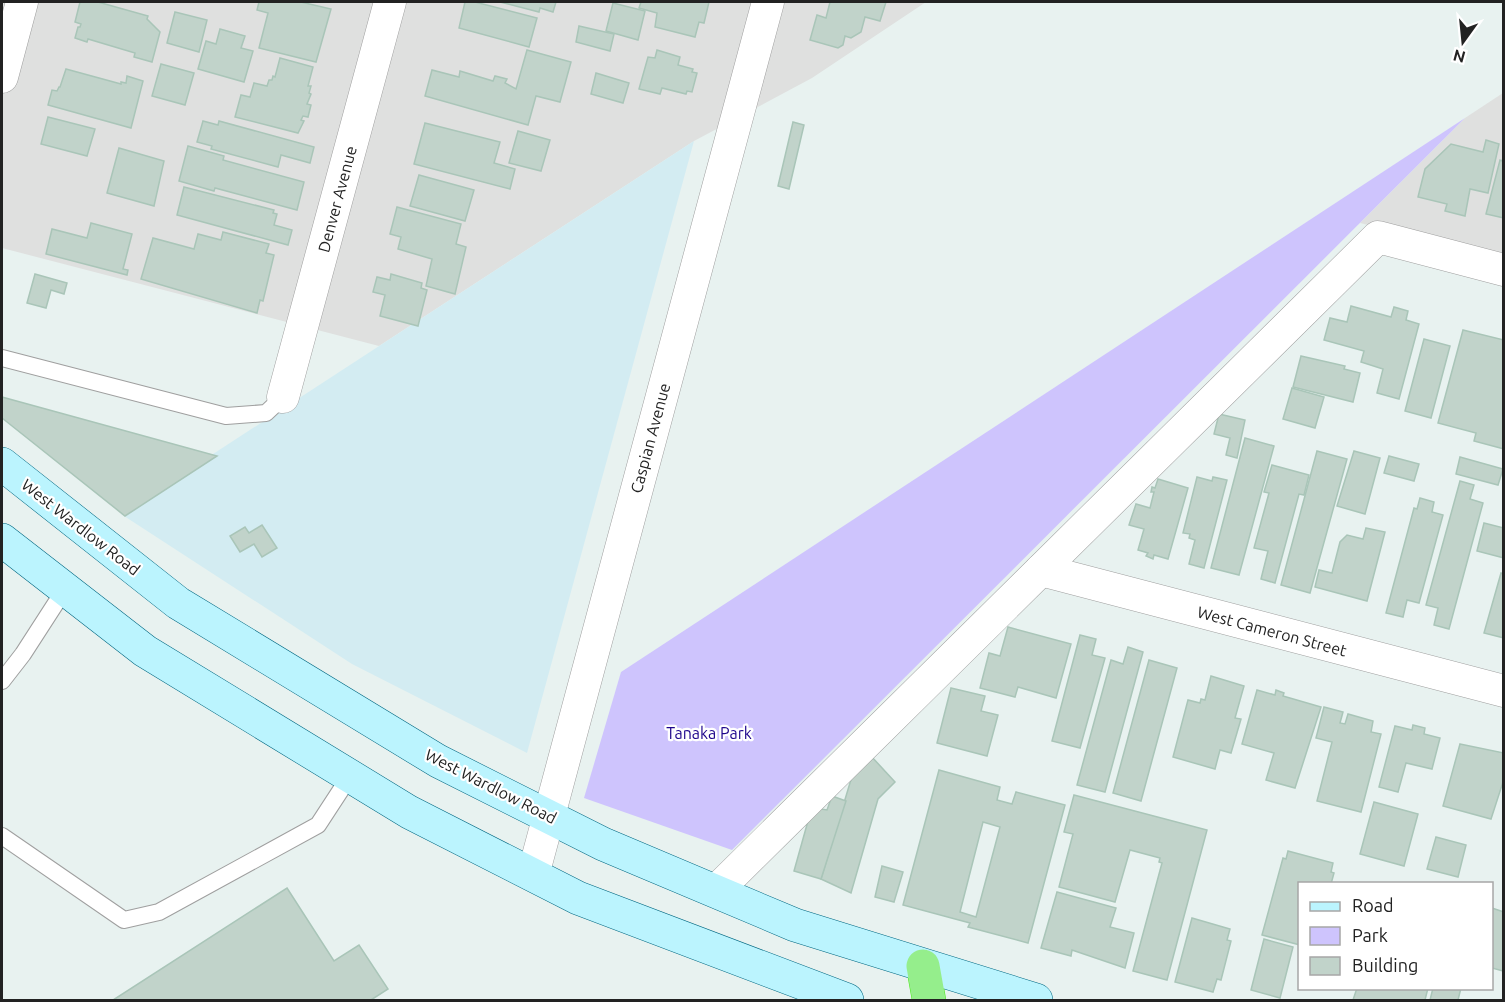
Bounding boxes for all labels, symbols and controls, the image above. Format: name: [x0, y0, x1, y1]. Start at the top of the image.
north arrow: [1433, 12, 1493, 72]
text: N: [1451, 46, 1467, 67]
street label: Denver Avenue: [314, 144, 360, 254]
street label: Caspian Avenue: [627, 381, 673, 495]
street label: West Wardlow Road: [18, 475, 144, 579]
street label: West Cameron Street: [1195, 602, 1349, 660]
park label: Tanaka Park: [666, 724, 752, 742]
street label: West Wardlow Road: [422, 745, 560, 827]
legend: [1298, 882, 1493, 990]
text: Road: [1352, 895, 1394, 915]
text: Park: [1352, 925, 1388, 945]
text: Building: [1352, 955, 1418, 975]

